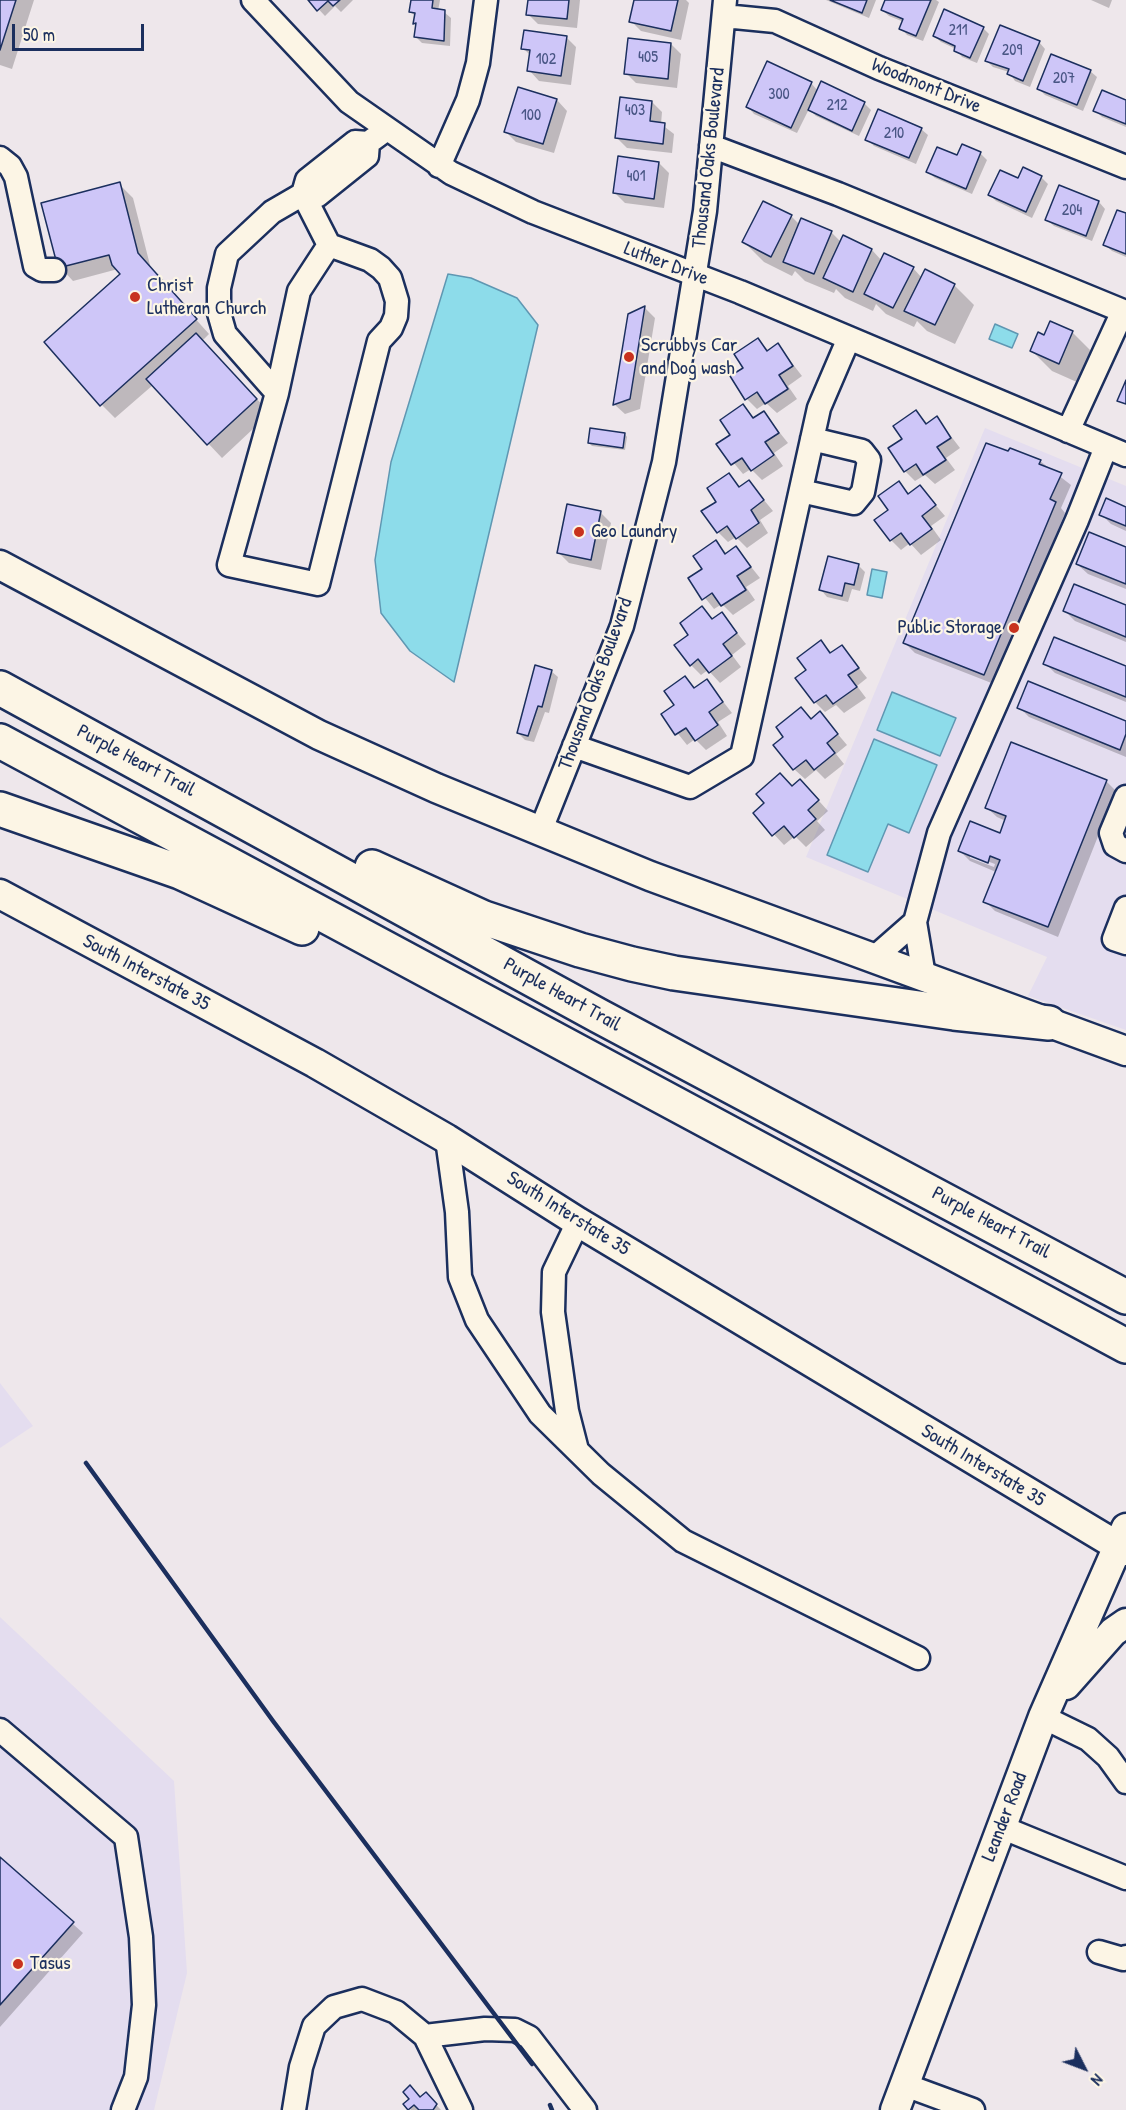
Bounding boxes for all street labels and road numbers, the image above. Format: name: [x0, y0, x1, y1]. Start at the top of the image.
street label: Woodmont Drive: [868, 53, 984, 119]
street label: Thousand Oaks Boulevard: [688, 67, 730, 249]
street label: Luther Drive: [620, 237, 712, 291]
street label: Thousand Oaks Boulevard: [554, 595, 638, 773]
street label: Purple Heart Trail: [73, 720, 199, 802]
street label: South Interstate 35: [78, 929, 214, 1017]
street label: Purple Heart Trail: [499, 953, 625, 1037]
street label: South Interstate 35: [502, 1167, 634, 1261]
street label: Purple Heart Trail: [928, 1182, 1054, 1264]
street label: South Interstate 35: [917, 1419, 1049, 1513]
street label: Leander Road: [977, 1769, 1033, 1865]

